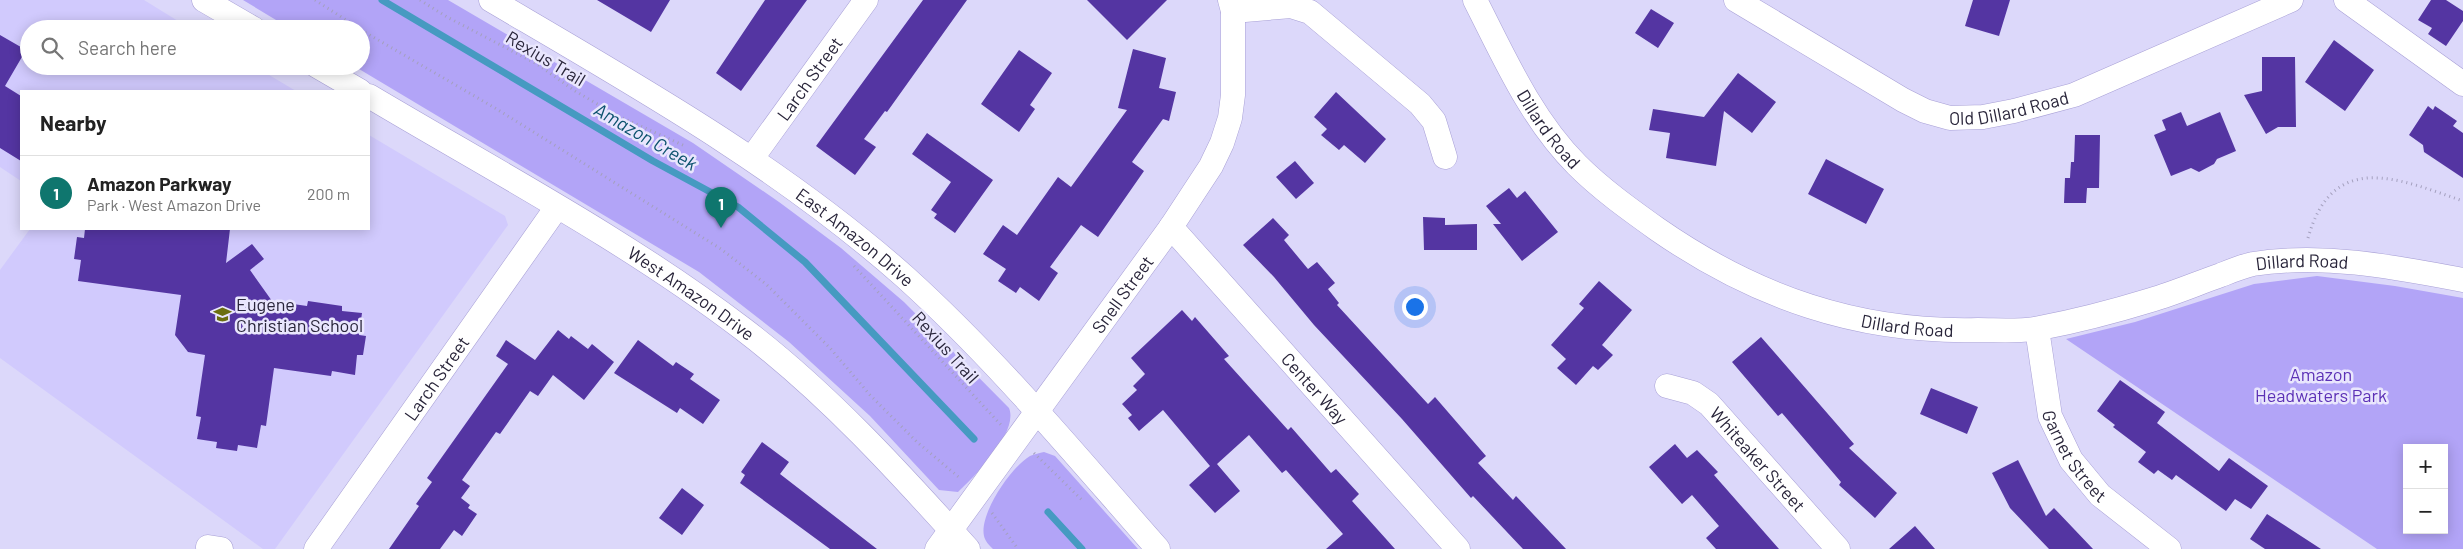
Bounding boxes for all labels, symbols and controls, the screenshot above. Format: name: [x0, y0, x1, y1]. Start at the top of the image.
search box: [20, 20, 370, 75]
street label: Rexius Trail: [502, 26, 590, 90]
street label: Larch Street: [772, 32, 847, 125]
icon: search: [38, 34, 66, 62]
text: Search here: [78, 36, 177, 59]
street label: Dillard Road: [1513, 85, 1585, 173]
street label: Old Dillard Road: [1949, 86, 2071, 129]
water label: Amazon Creek: [590, 97, 702, 175]
text: Nearby: [40, 110, 106, 135]
text: Amazon Parkway: [87, 172, 232, 195]
street label: East Amazon Drive: [792, 183, 919, 291]
text: 1: [53, 184, 59, 203]
text: 200 m: [307, 184, 350, 203]
pin: 1: [705, 187, 737, 228]
text: Park · West Amazon Drive: [87, 195, 261, 214]
street label: West Amazon Drive: [624, 241, 759, 345]
street label: Dillard Road: [2254, 249, 2349, 274]
street label: Snell Street: [1087, 251, 1158, 337]
place label: Eugene Christian School: [236, 293, 363, 336]
your location: [1402, 294, 1428, 320]
school or university icon: Eugene Christian School: [212, 304, 232, 324]
street label: Rexius Trail: [908, 307, 984, 387]
street label: Dillard Road: [1859, 309, 1954, 341]
street label: Larch Street: [399, 332, 474, 424]
street label: Center Way: [1277, 348, 1352, 429]
park label: Amazon Headwaters Park: [2255, 363, 2387, 406]
street label: Whiteaker Street: [1706, 402, 1810, 516]
street label: Garnet Street: [2038, 409, 2111, 507]
map controls: [2403, 444, 2448, 534]
button: +: [2403, 444, 2448, 489]
button: −: [2403, 489, 2448, 534]

